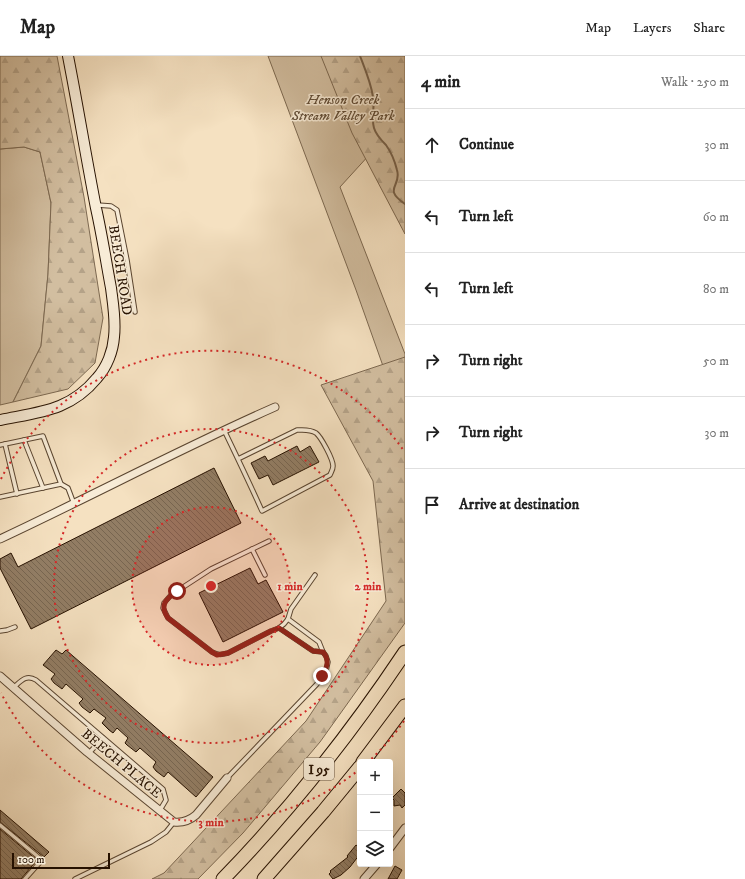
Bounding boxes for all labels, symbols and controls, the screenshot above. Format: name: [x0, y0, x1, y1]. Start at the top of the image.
text: Map: [20, 16, 55, 39]
text: Map: [585, 19, 611, 37]
text: Layers: [633, 19, 671, 37]
text: Share: [693, 19, 725, 37]
text: 4 min: [421, 71, 460, 93]
text: Walk · 250 m: [661, 74, 729, 90]
park label: Henson Creek Stream Valley Park: [290, 91, 395, 125]
icon: ahead: [421, 134, 443, 156]
text: Continue: [459, 135, 514, 154]
text: 30 m: [705, 137, 729, 153]
icon: left: [421, 206, 443, 228]
text: Turn left: [459, 207, 513, 226]
text: 60 m: [703, 209, 729, 225]
street label: BEECH ROAD: [104, 224, 136, 317]
icon: left: [421, 278, 443, 300]
text: Turn left: [459, 279, 513, 298]
text: 80 m: [703, 281, 729, 297]
icon: right: [421, 350, 443, 372]
text: Turn right: [459, 351, 522, 370]
text: 50 m: [703, 353, 729, 369]
icon: right: [421, 422, 443, 444]
text: Turn right: [459, 423, 522, 442]
text: 30 m: [705, 425, 729, 441]
icon: arrive: [421, 494, 443, 516]
text: Arrive at destination: [459, 495, 579, 514]
centre of rings: [204, 579, 218, 593]
text: 1 min: [277, 579, 303, 594]
text: 2 min: [355, 579, 382, 594]
route start: [168, 582, 186, 600]
route end: [313, 667, 331, 685]
street label: BEECH PLACE: [78, 725, 165, 803]
road number: I 95: [304, 758, 334, 780]
map controls: [357, 759, 393, 867]
button: +: [357, 759, 393, 795]
button: −: [357, 795, 393, 831]
text: 3 min: [198, 815, 224, 830]
button: layers: [357, 831, 393, 867]
scale bar: [12, 851, 110, 870]
text: 100 m: [18, 853, 44, 867]

